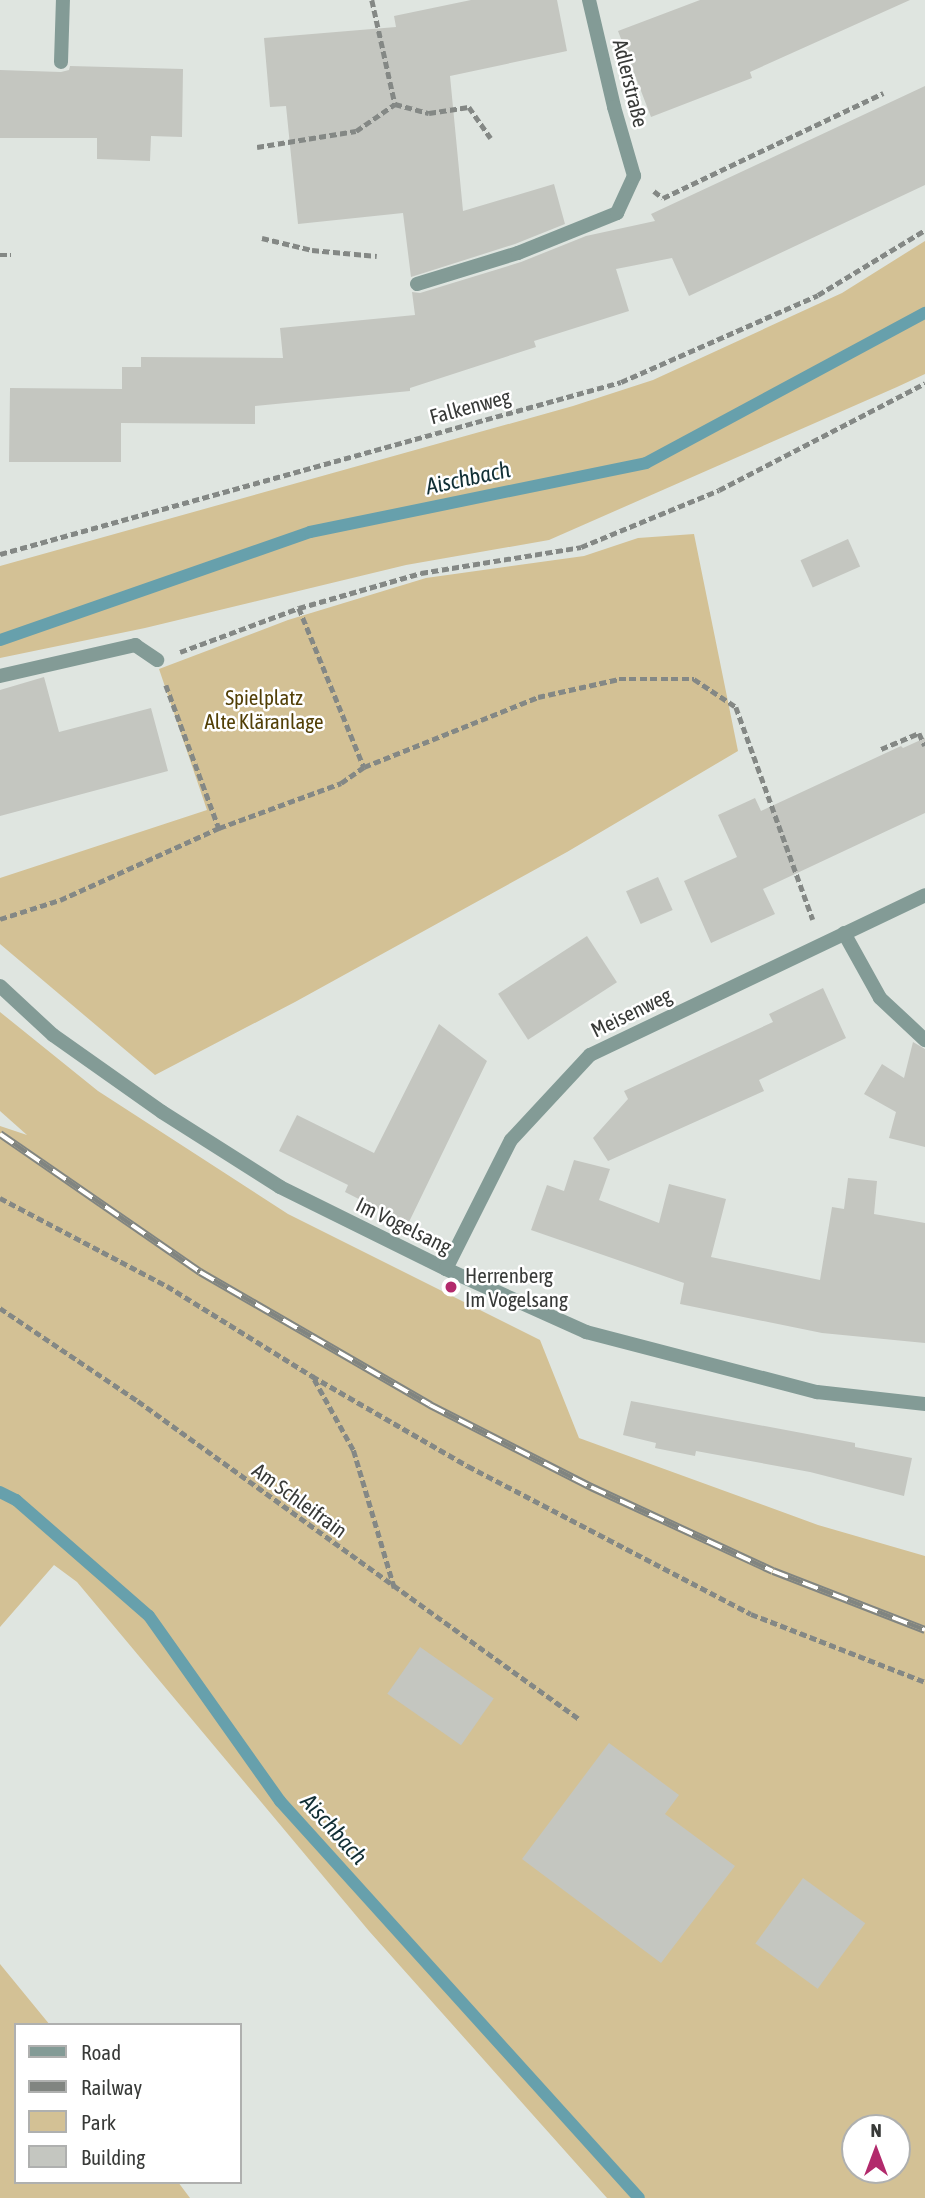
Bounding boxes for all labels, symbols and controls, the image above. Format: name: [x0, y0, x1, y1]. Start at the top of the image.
street label: Adlerstraße: [608, 36, 654, 130]
street label: Falkenweg: [427, 383, 513, 429]
water label: Aischbach: [423, 456, 513, 500]
park label: Spielplatz Alte Kläranlage: [205, 684, 323, 734]
street label: Meisenweg: [587, 982, 675, 1042]
street label: Im Vogelsang: [352, 1191, 456, 1259]
place label: Herrenberg Im Vogelsang: [465, 1262, 568, 1312]
marker: Herrenberg Im Vogelsang: [443, 1279, 459, 1295]
street label: Am Schleifrain: [248, 1457, 352, 1543]
water label: Aischbach: [295, 1788, 373, 1870]
legend: [14, 2023, 242, 2184]
text: Road: [81, 2040, 121, 2064]
text: Railway: [81, 2075, 142, 2099]
text: Park: [81, 2110, 116, 2134]
north arrow: [841, 2114, 911, 2184]
text: N: [870, 2119, 882, 2141]
text: Building: [81, 2145, 145, 2169]

